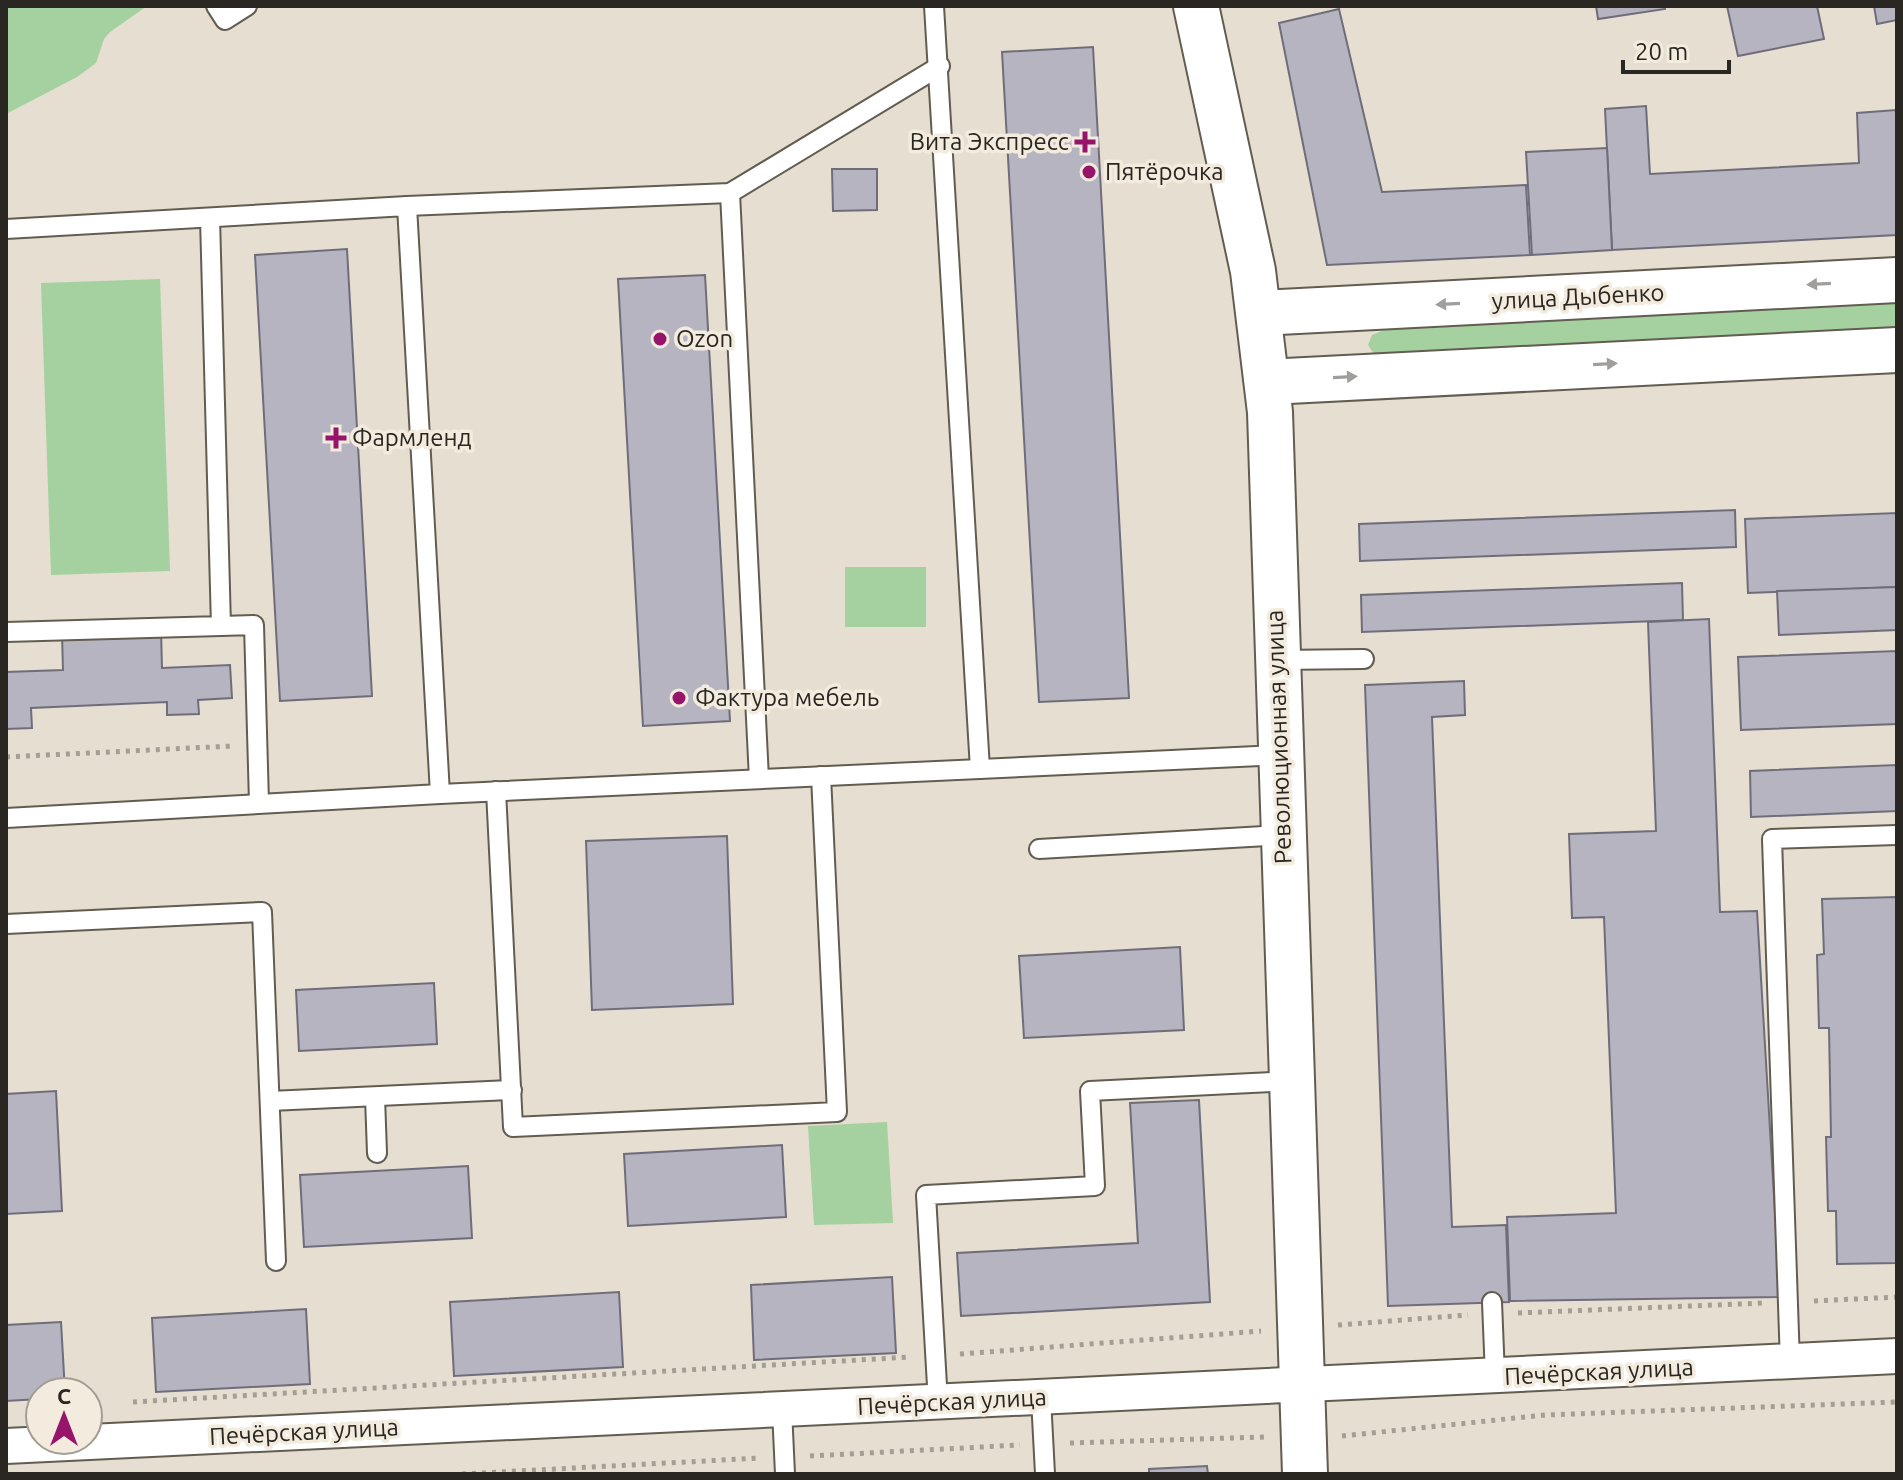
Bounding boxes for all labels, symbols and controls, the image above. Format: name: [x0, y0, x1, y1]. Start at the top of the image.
scale bar: [1623, 24, 1729, 74]
text: 20 m: [1635, 38, 1688, 65]
place label: Вита Экспресс: [910, 128, 1069, 155]
marker: Вита Экспресс: [1076, 133, 1094, 151]
place label: Пятёрочка: [1105, 158, 1224, 185]
marker: Пятёрочка: [1080, 163, 1098, 181]
street label: улица Дыбенко: [1491, 278, 1665, 315]
one-way arrow: [1806, 278, 1831, 291]
one-way arrow: [1435, 298, 1460, 311]
place label: Ozon: [676, 325, 733, 352]
marker: Ozon: [651, 330, 669, 348]
one-way arrow: [1593, 358, 1618, 371]
one-way arrow: [1333, 371, 1358, 384]
place label: Фармленд: [352, 424, 472, 451]
marker: Фармленд: [327, 429, 345, 447]
street label: Революционная улица: [1261, 610, 1296, 864]
place label: Фактура мебель: [695, 684, 879, 711]
marker: Фактура мебель: [670, 689, 688, 707]
street label: Печёрская улица: [1504, 1353, 1694, 1390]
north arrow: [24, 1376, 104, 1456]
text: С: [57, 1383, 71, 1408]
street label: Печёрская улица: [857, 1383, 1047, 1420]
street label: Печёрская улица: [209, 1413, 399, 1450]

